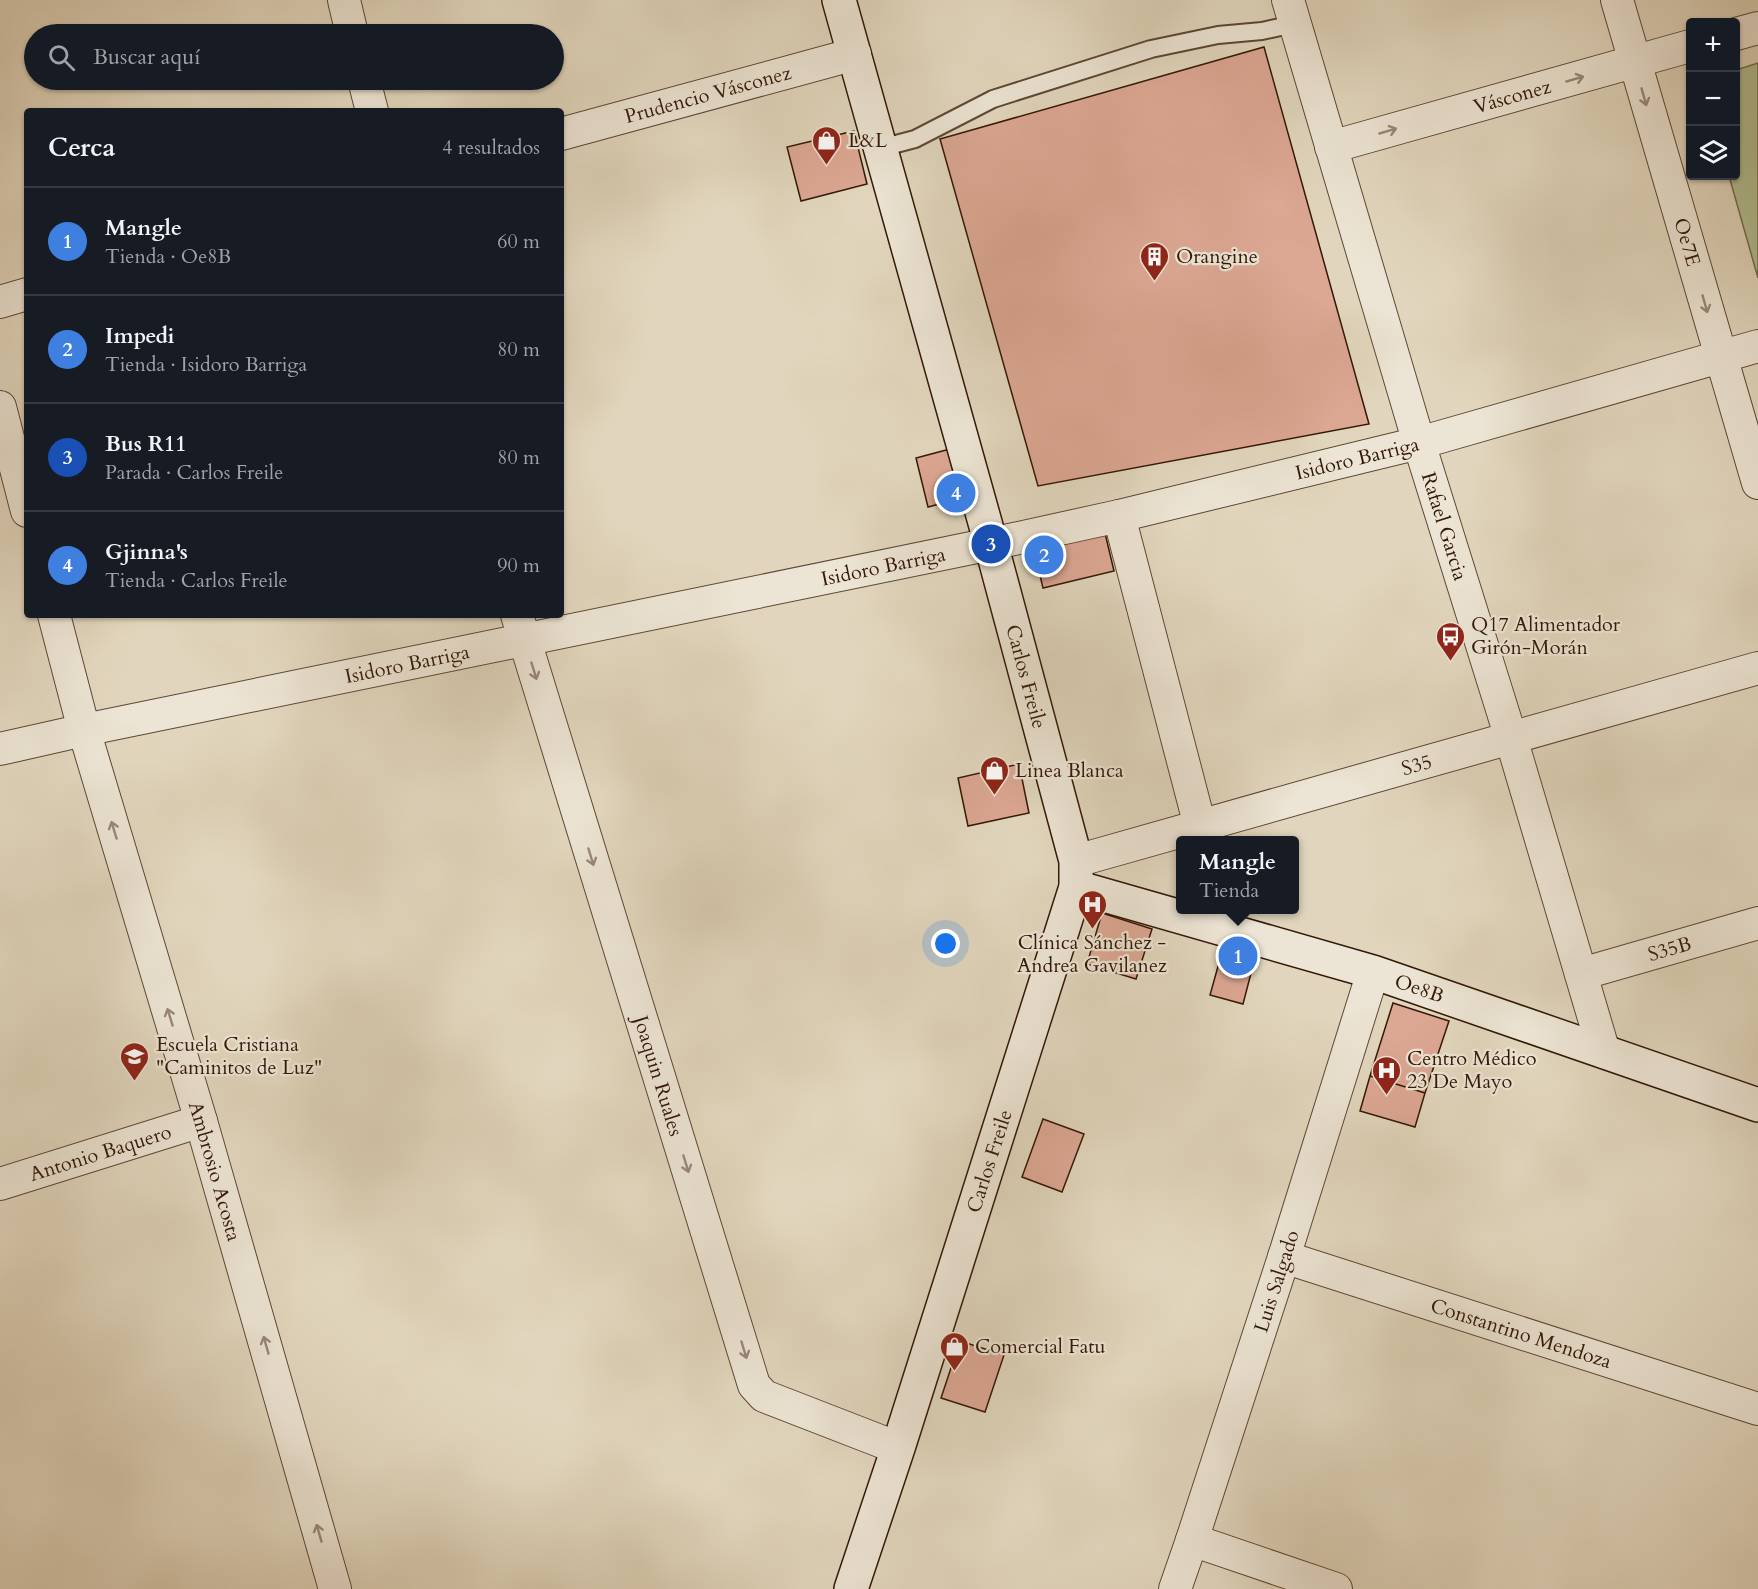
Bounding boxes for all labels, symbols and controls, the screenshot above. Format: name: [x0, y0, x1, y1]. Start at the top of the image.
map controls: [1686, 18, 1740, 180]
button: +: [1686, 18, 1740, 72]
search box: [24, 24, 564, 90]
icon: search: [45, 41, 78, 74]
text: Buscar aquí: [93, 42, 200, 72]
street label: Prudencio Vásconez: [621, 59, 794, 130]
one-way arrow: [1566, 72, 1585, 84]
button: −: [1686, 72, 1740, 126]
street label: Vásconez: [1470, 73, 1554, 120]
one-way arrow: [1639, 87, 1650, 106]
shop icon: L&L: [811, 124, 843, 166]
one-way arrow: [1378, 125, 1397, 137]
button: layers: [1686, 126, 1740, 180]
place label: L&L: [848, 127, 888, 154]
text: Cerca: [48, 130, 115, 165]
text: 4 resultados: [442, 134, 540, 161]
text: Mangle: [105, 213, 182, 243]
street label: Oe7E: [1667, 215, 1707, 269]
text: 1: [62, 228, 73, 255]
text: 60 m: [497, 228, 540, 255]
building icon: Orangine: [1139, 240, 1171, 282]
text: Tienda · Oe8B: [105, 243, 231, 270]
place label: Orangine: [1176, 243, 1258, 270]
one-way arrow: [1700, 294, 1711, 313]
text: Impedi: [105, 321, 174, 351]
text: 2: [62, 336, 73, 363]
text: 80 m: [497, 336, 540, 363]
text: Tienda · Isidoro Barriga: [105, 351, 307, 378]
text: Bus R11: [105, 429, 187, 459]
street label: Isidoro Barriga: [1293, 430, 1422, 487]
text: 3: [62, 444, 73, 471]
text: 80 m: [497, 444, 540, 471]
text: Parada · Carlos Freile: [105, 459, 283, 486]
street label: Rafael Garcia: [1415, 469, 1474, 584]
pin: 4: [936, 470, 976, 516]
pin: 3: [972, 522, 1010, 566]
pin: 2: [1024, 532, 1064, 578]
text: Gjinna's: [105, 537, 188, 567]
street label: Isidoro Barriga: [819, 541, 948, 593]
text: 4: [62, 552, 73, 579]
text: 90 m: [497, 552, 540, 579]
text: Tienda · Carlos Freile: [105, 567, 288, 594]
place label: Q17 Alimentador Girón-Morán: [1471, 611, 1621, 661]
bus stop icon: Q17 Alimentador Girón-Morán: [1434, 620, 1466, 662]
street label: Carlos Freile: [999, 622, 1053, 732]
street label: Isidoro Barriga: [343, 638, 472, 690]
one-way arrow: [529, 661, 540, 680]
street label: S35: [1398, 748, 1435, 782]
shop icon: Linea Blanca: [978, 754, 1010, 796]
place label: Linea Blanca: [1015, 757, 1124, 784]
one-way arrow: [108, 821, 119, 840]
popup: [1176, 836, 1299, 914]
one-way arrow: [587, 847, 598, 866]
text: Mangle: [1199, 847, 1276, 877]
text: Tienda: [1199, 877, 1259, 904]
hospital icon: Clínica Sánchez - Andrea Gavilanez: [1076, 888, 1108, 930]
your location: [931, 929, 960, 958]
place label: Clínica Sánchez - Andrea Gavilanez: [1017, 929, 1167, 979]
street label: S35B: [1645, 930, 1694, 968]
pin: 1: [1218, 934, 1258, 978]
street label: Oe8B: [1391, 968, 1447, 1009]
one-way arrow: [164, 1008, 175, 1027]
street label: Joaquin Ruales: [626, 1009, 690, 1139]
place label: Escuela Cristiana "Caminitos de Luz": [156, 1031, 322, 1081]
school or university icon: Escuela Cristiana "Caminitos de Luz": [119, 1040, 151, 1082]
place label: Centro Médico 23 De Mayo: [1407, 1045, 1537, 1095]
hospital icon: Centro Médico 23 De Mayo: [1370, 1054, 1402, 1096]
street label: Ambrosio Acosta: [182, 1098, 248, 1245]
street label: Carlos Freile: [960, 1106, 1019, 1216]
street label: Antonio Baquero: [26, 1118, 175, 1188]
one-way arrow: [681, 1154, 692, 1173]
street label: Luis Salgado: [1247, 1227, 1306, 1336]
street label: Constantino Mendoza: [1427, 1292, 1615, 1375]
shop icon: Comercial Fatu: [938, 1330, 970, 1372]
place label: Comercial Fatu: [975, 1333, 1106, 1360]
one-way arrow: [259, 1336, 271, 1355]
one-way arrow: [739, 1340, 750, 1359]
one-way arrow: [313, 1524, 324, 1543]

